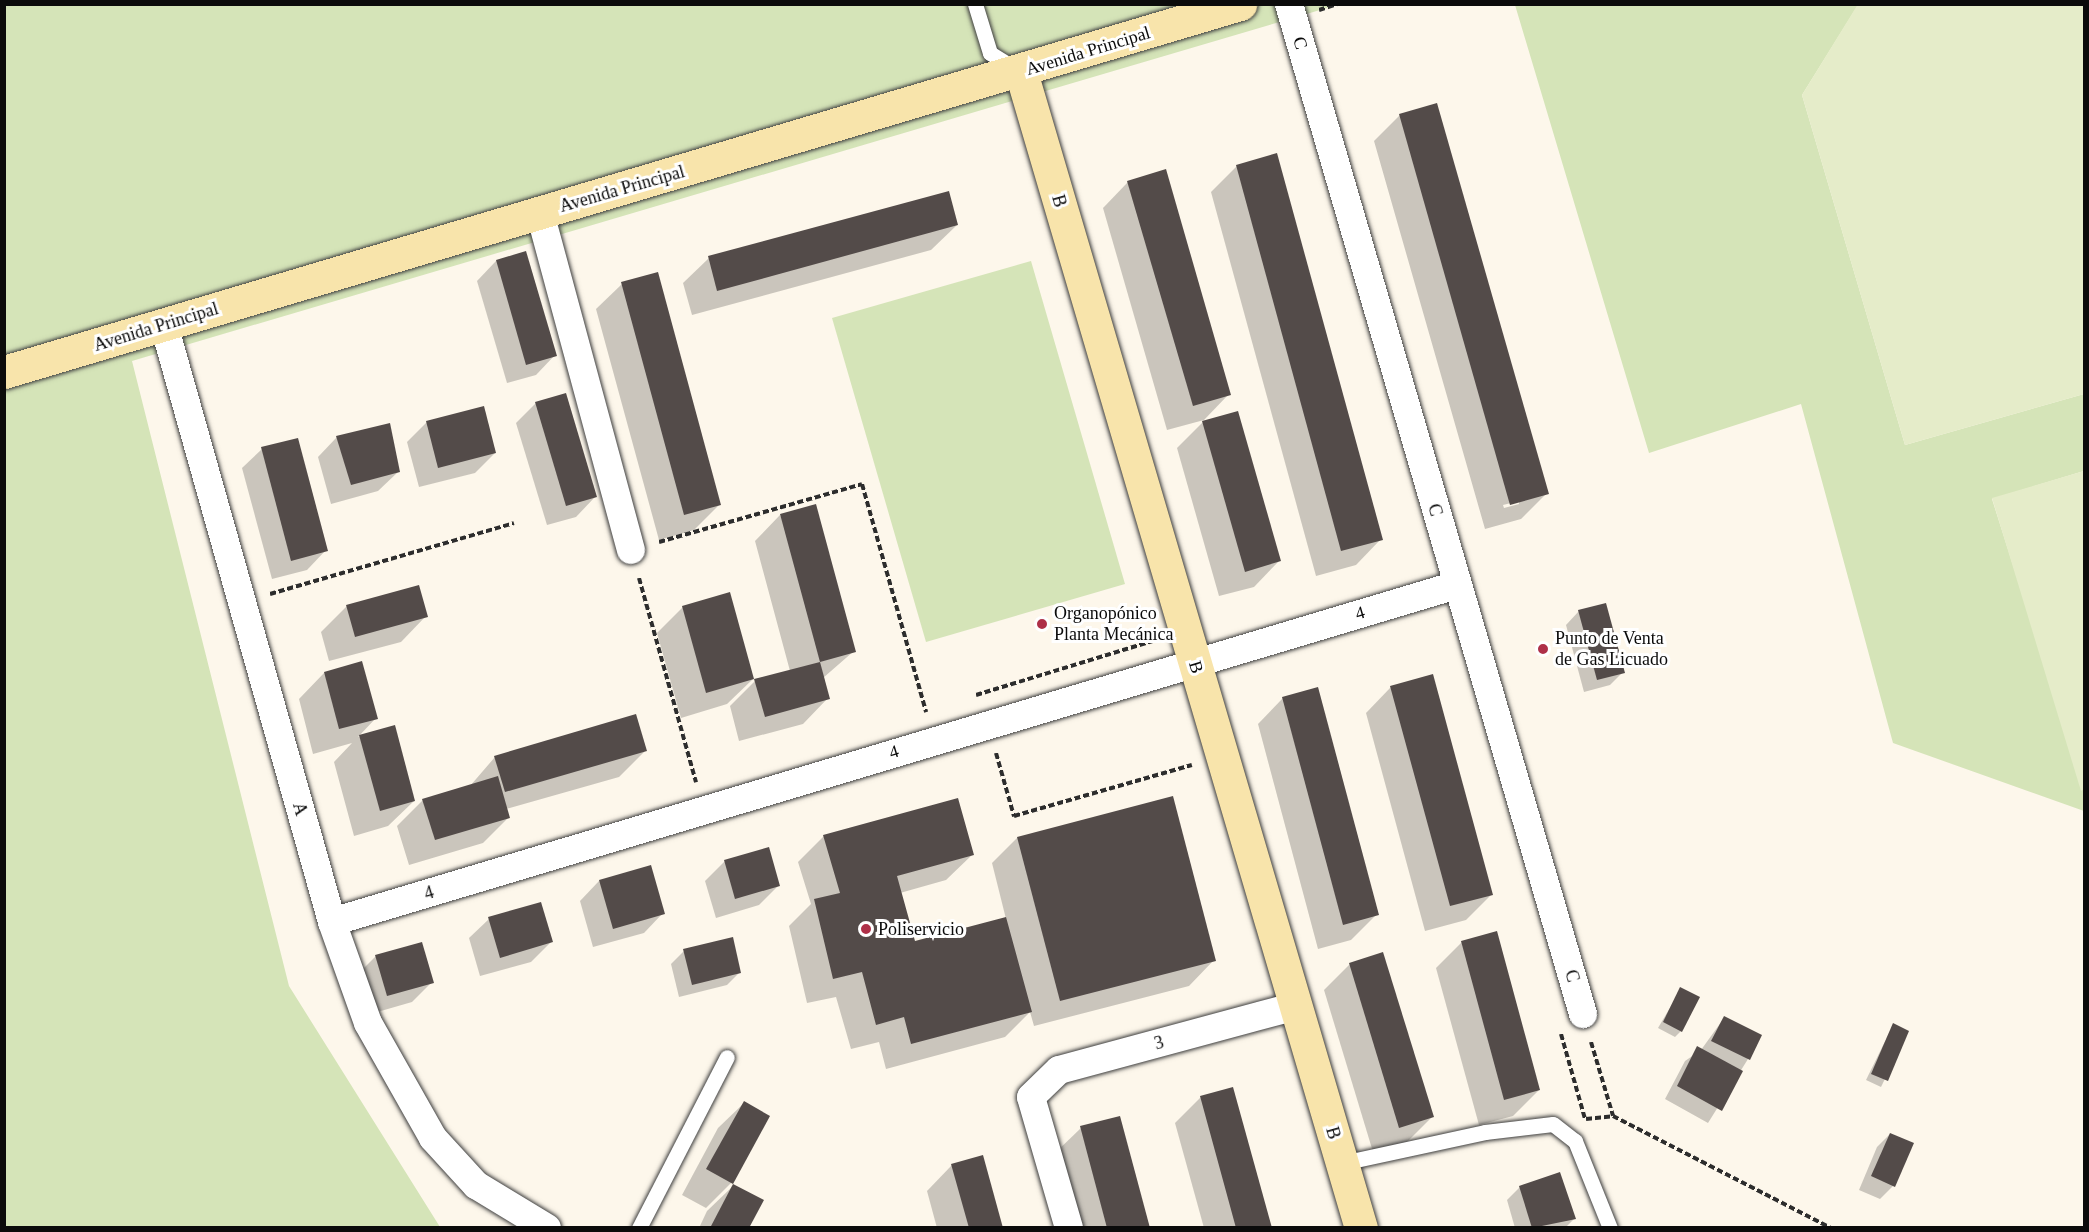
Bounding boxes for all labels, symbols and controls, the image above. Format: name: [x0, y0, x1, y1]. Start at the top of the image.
street label: Avenida Principal: [1023, 22, 1153, 80]
street label: C: [1288, 34, 1312, 52]
street label: Avenida Principal: [557, 161, 687, 217]
street label: B: [1047, 192, 1071, 210]
street label: Avenida Principal: [91, 298, 221, 356]
street label: C: [1423, 501, 1447, 519]
street label: 4: [1353, 601, 1367, 625]
place label: Organopónico Planta Mecánica: [1054, 603, 1173, 646]
marker: Organopónico Planta Mecánica: [1035, 617, 1049, 631]
place label: Punto de Venta de Gas Licuado: [1555, 628, 1668, 670]
marker: Punto de Venta de Gas Licuado: [1536, 642, 1550, 656]
street label: B: [1184, 658, 1208, 676]
street label: 4: [887, 740, 901, 764]
street label: A: [288, 800, 312, 818]
street label: 4: [422, 881, 436, 905]
place label: Poliservicio: [878, 918, 964, 940]
marker: Poliservicio: [859, 922, 873, 936]
street label: C: [1560, 967, 1584, 985]
street label: 3: [1152, 1031, 1166, 1055]
street label: B: [1321, 1124, 1345, 1142]

